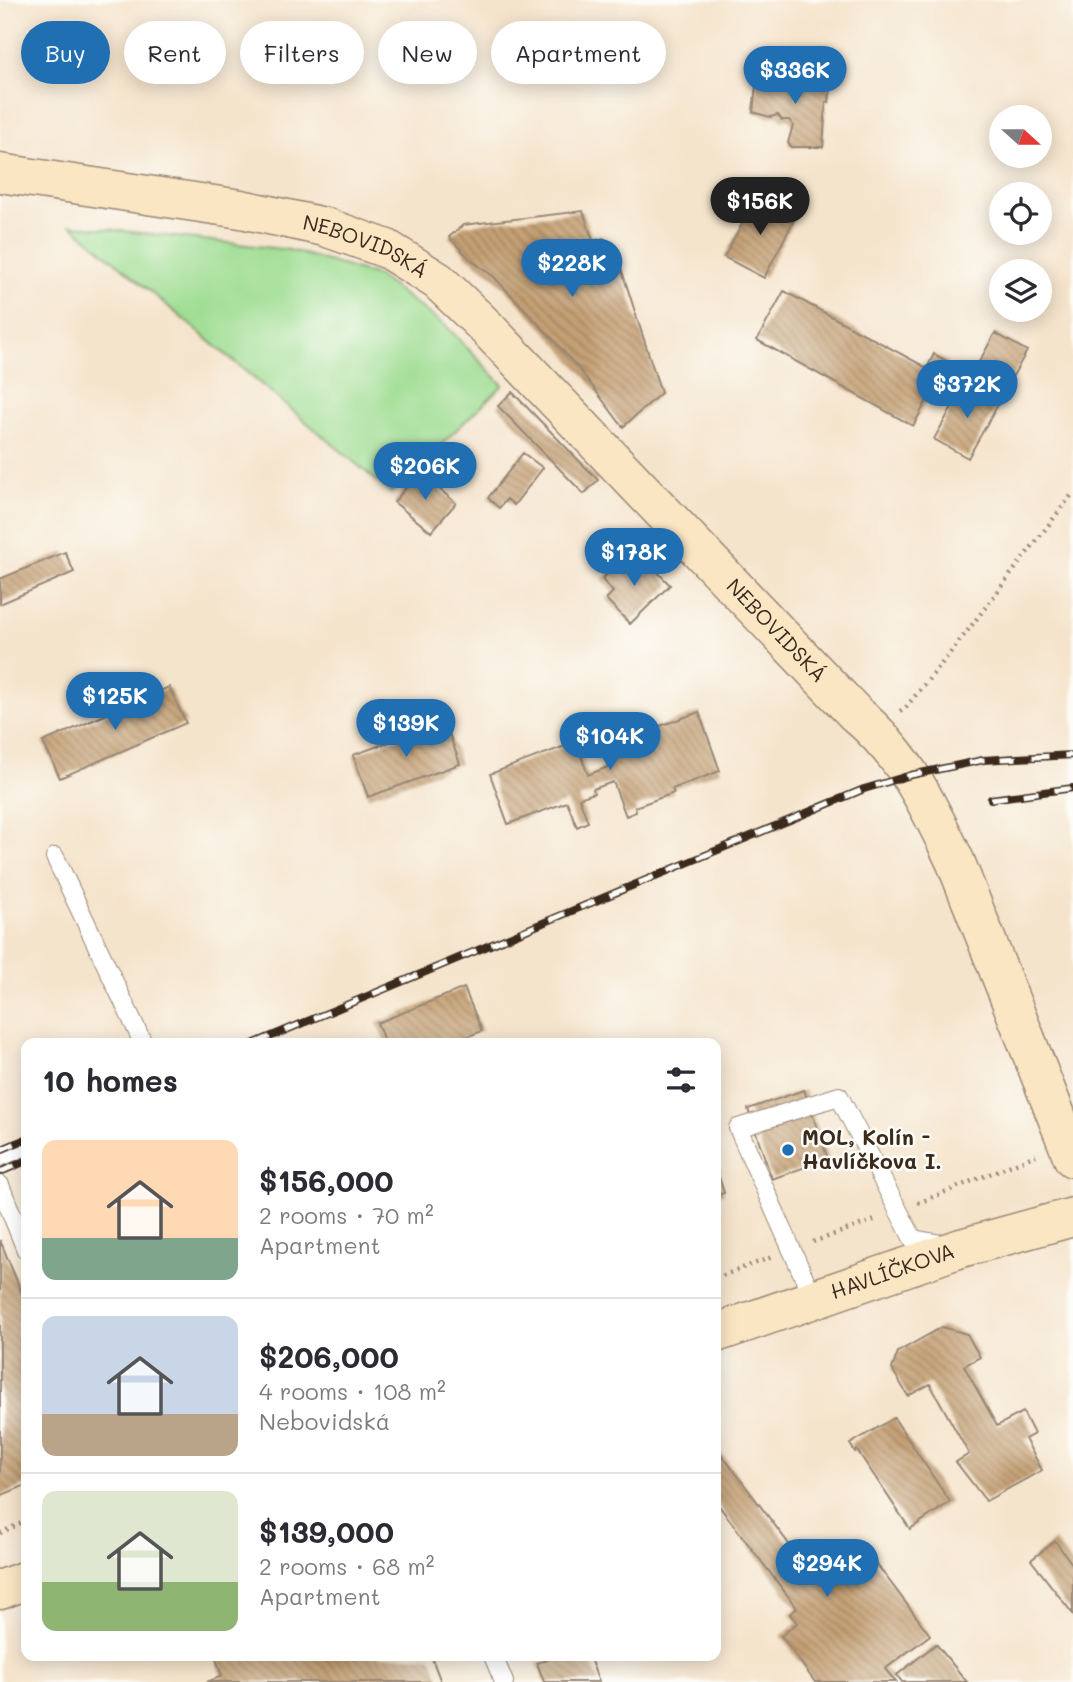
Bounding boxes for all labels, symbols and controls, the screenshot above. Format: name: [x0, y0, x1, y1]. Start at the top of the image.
chip: Buy: [21, 21, 110, 84]
chip: Rent: [124, 21, 226, 84]
chip: Filters: [240, 21, 364, 84]
chip: New: [378, 21, 477, 84]
chip: Apartment: [491, 21, 666, 84]
pin: $336K: [746, 46, 844, 106]
text: $336K: [760, 54, 830, 84]
north arrow: [989, 105, 1052, 168]
map controls: [989, 105, 1052, 322]
pin: $156K: [711, 177, 809, 237]
button: locate: [989, 182, 1052, 245]
text: $156K: [727, 185, 793, 215]
street label: NEBOVIDSKÁ: [301, 208, 433, 283]
pin: $228K: [523, 240, 621, 299]
text: $228K: [537, 247, 607, 277]
button: layers: [989, 259, 1052, 322]
pin: $372K: [918, 360, 1016, 420]
text: $372K: [933, 368, 1001, 398]
pin: $206K: [376, 442, 474, 502]
text: $206K: [390, 450, 460, 480]
pin: $178K: [585, 528, 683, 588]
text: $178K: [601, 536, 667, 566]
street label: NEBOVIDSKÁ: [721, 572, 833, 687]
pin: $125K: [66, 672, 164, 732]
text: $125K: [82, 680, 148, 710]
pin: $139K: [357, 700, 455, 759]
text: $139K: [372, 707, 440, 737]
pin: $104K: [561, 712, 659, 772]
text: $104K: [576, 720, 644, 750]
text: 10 homes: [42, 1060, 178, 1100]
icon: filters: [662, 1061, 700, 1099]
place label: MOL, Kolín - Havlíčkova I.: [802, 1123, 942, 1174]
marker: MOL, Kolín - Havlíčkova I.: [780, 1142, 796, 1158]
text: $156,000: [259, 1160, 394, 1200]
icon: home: [98, 1168, 182, 1252]
text: 2 rooms · 70 m²: [259, 1200, 434, 1230]
text: Apartment: [259, 1230, 381, 1260]
street label: HAVLÍČKOVA: [827, 1236, 958, 1304]
text: $206,000: [259, 1336, 399, 1376]
icon: home: [98, 1344, 182, 1428]
text: 4 rooms · 108 m²: [259, 1376, 446, 1406]
text: Nebovidská: [259, 1406, 390, 1436]
text: $139,000: [259, 1511, 394, 1551]
icon: home: [98, 1519, 182, 1603]
pin: $294K: [778, 1540, 876, 1599]
text: $294K: [792, 1547, 862, 1577]
text: 2 rooms · 68 m²: [259, 1551, 434, 1581]
text: Apartment: [259, 1581, 381, 1611]

